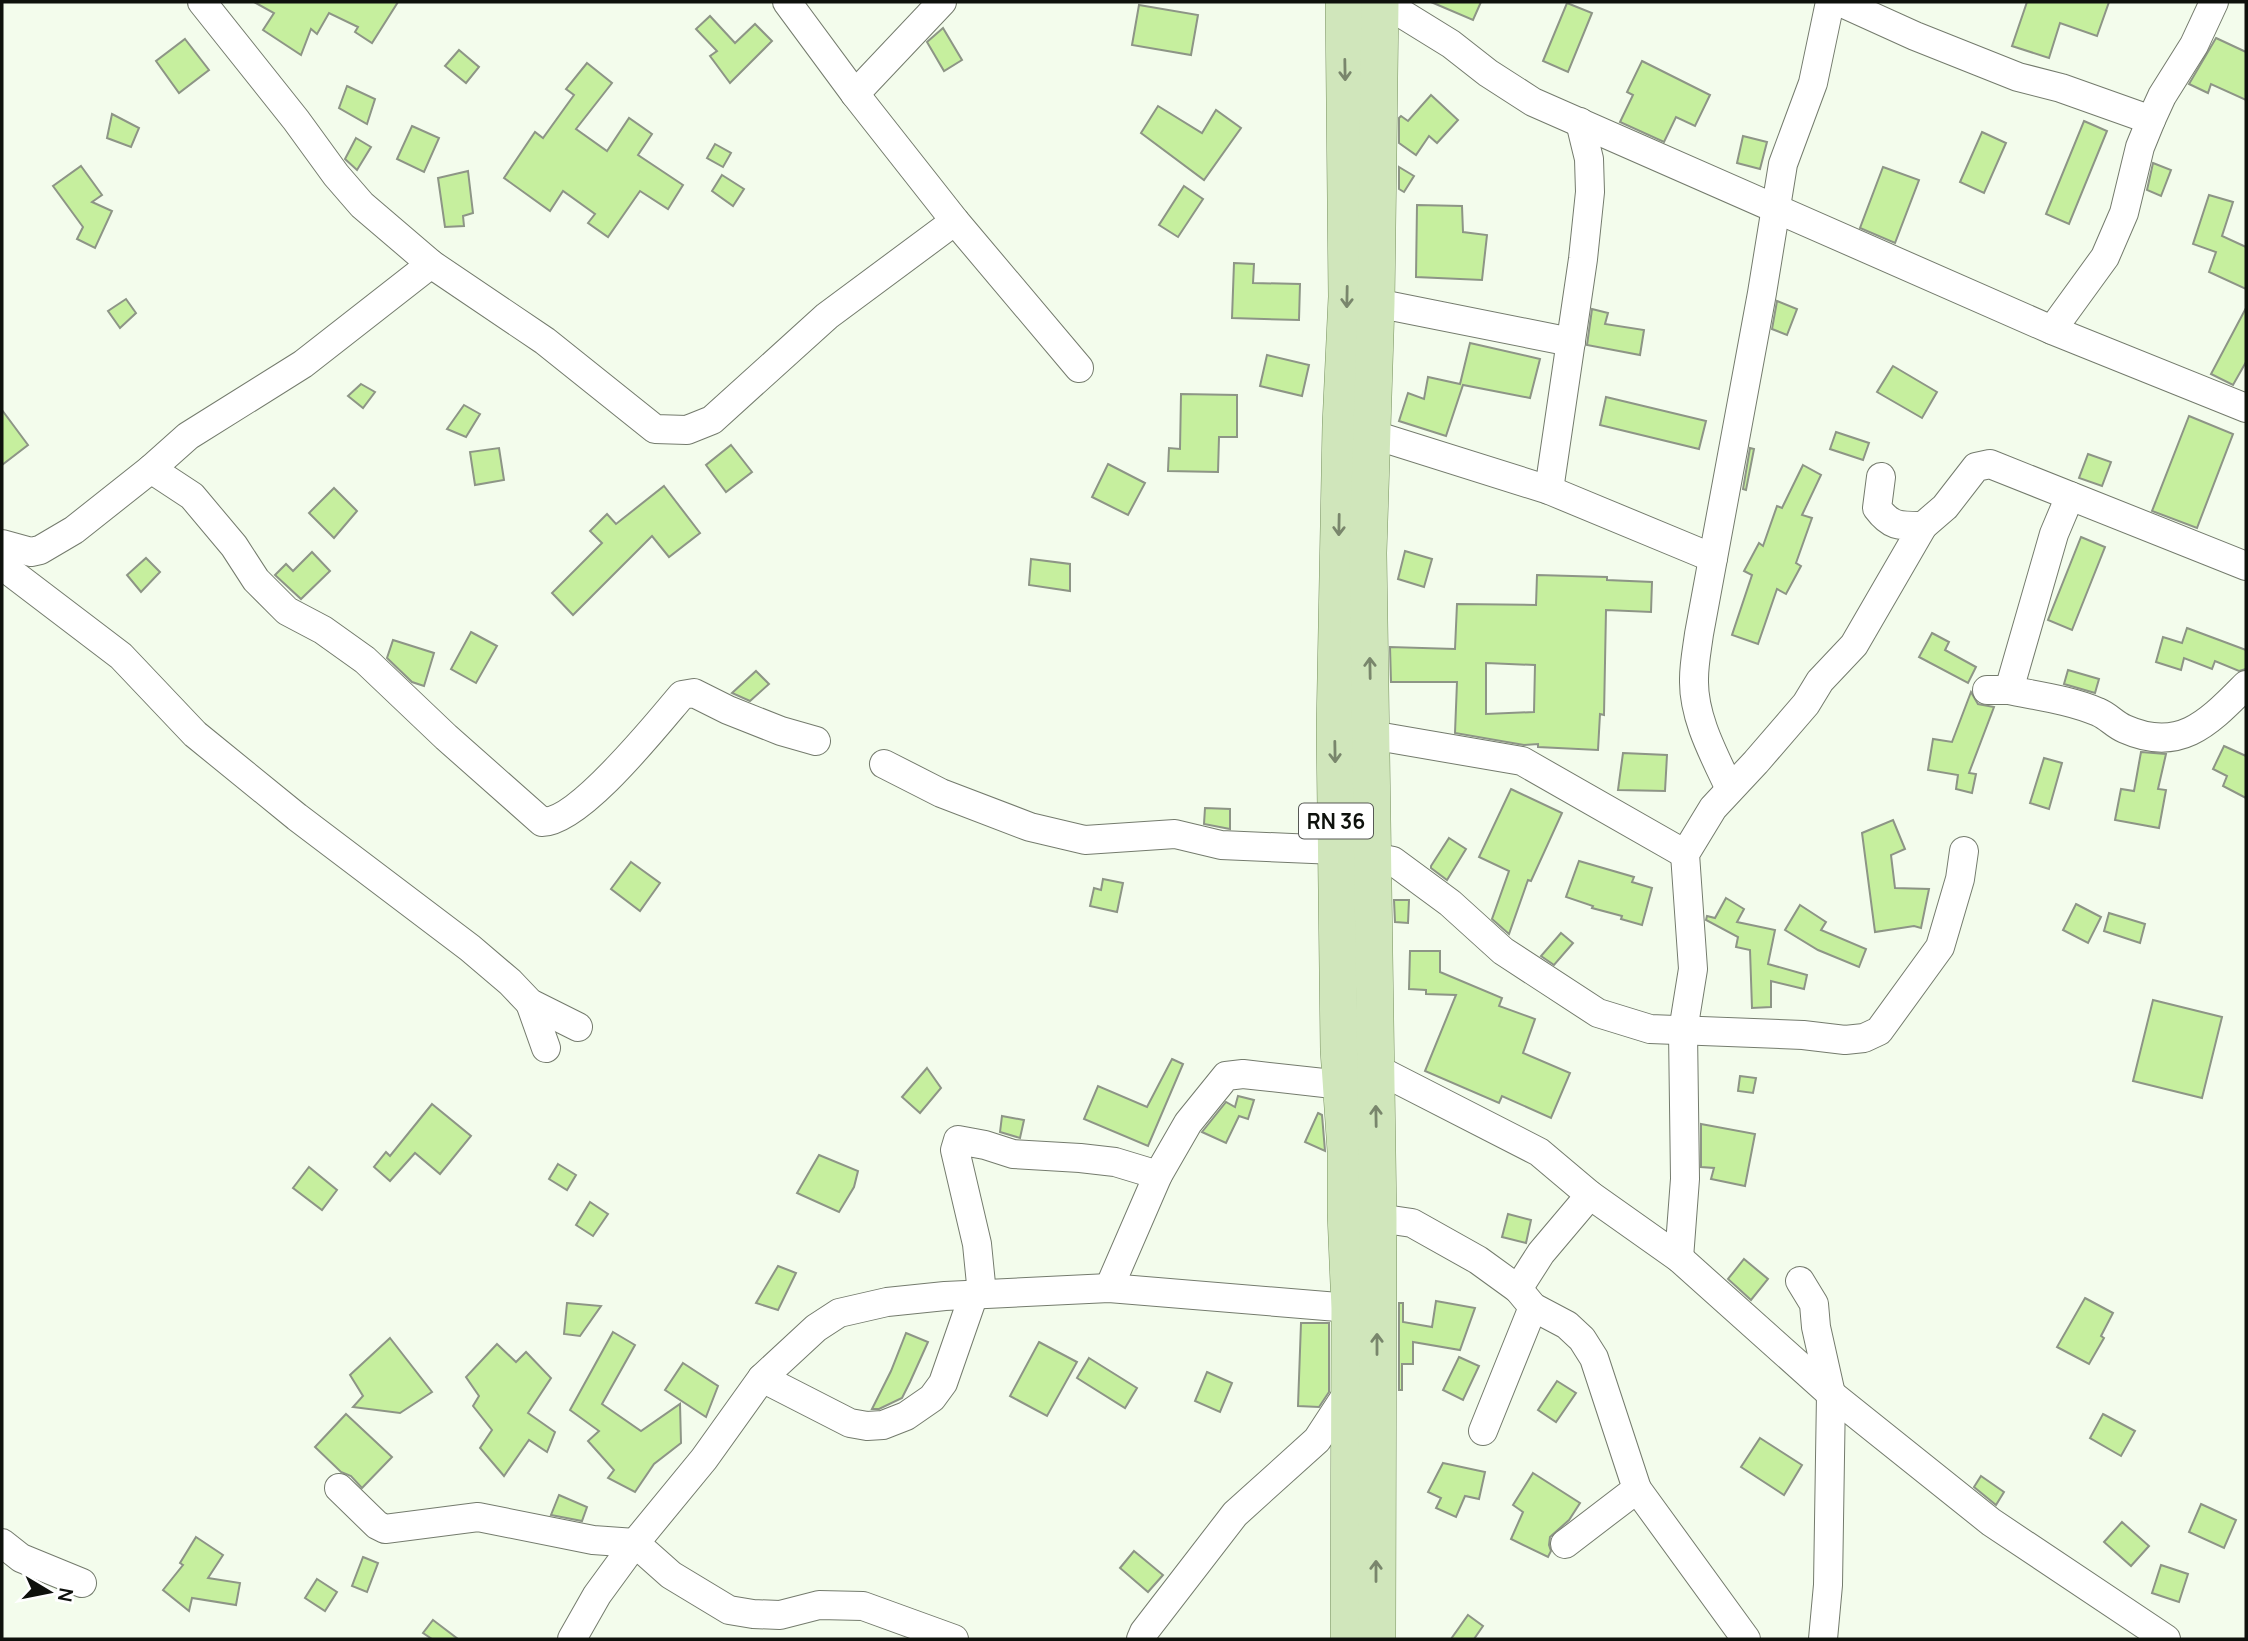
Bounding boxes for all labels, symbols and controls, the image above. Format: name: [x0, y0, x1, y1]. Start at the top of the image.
one-way arrow: [1338, 58, 1352, 81]
one-way arrow: [1340, 286, 1354, 309]
one-way arrow: [1332, 513, 1346, 536]
one-way arrow: [1363, 657, 1377, 680]
one-way arrow: [1328, 741, 1342, 764]
road number: RN 36: [1299, 804, 1373, 838]
one-way arrow: [1369, 1105, 1383, 1128]
one-way arrow: [1370, 1332, 1384, 1355]
north arrow: [14, 1557, 84, 1627]
one-way arrow: [1370, 1560, 1383, 1583]
text: N: [52, 1586, 80, 1604]

